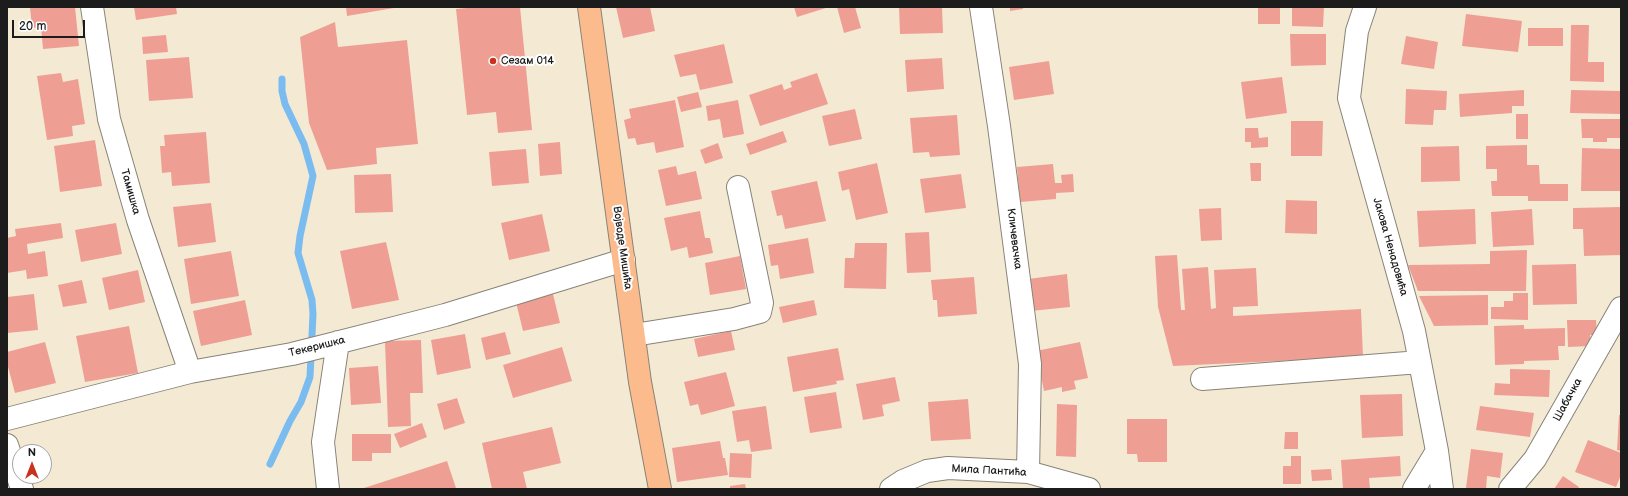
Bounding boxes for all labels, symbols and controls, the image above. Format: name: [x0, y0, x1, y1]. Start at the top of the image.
scale bar: [14, 12, 87, 38]
text: 20 m: [19, 19, 46, 34]
place label: Сезам 014: [501, 54, 554, 68]
marker: Сезам 014: [488, 56, 498, 66]
street label: Тамишка: [117, 168, 143, 216]
street label: Јакова Ненадовића: [1370, 196, 1410, 298]
street label: Војводе Мишића: [610, 205, 634, 291]
street label: Кличевачка: [1004, 208, 1024, 270]
street label: Текеришка: [288, 334, 346, 360]
street label: Шабачка: [1551, 376, 1585, 424]
north arrow: [12, 444, 52, 484]
text: N: [28, 446, 36, 459]
street label: Мила Пантића: [951, 462, 1027, 480]

